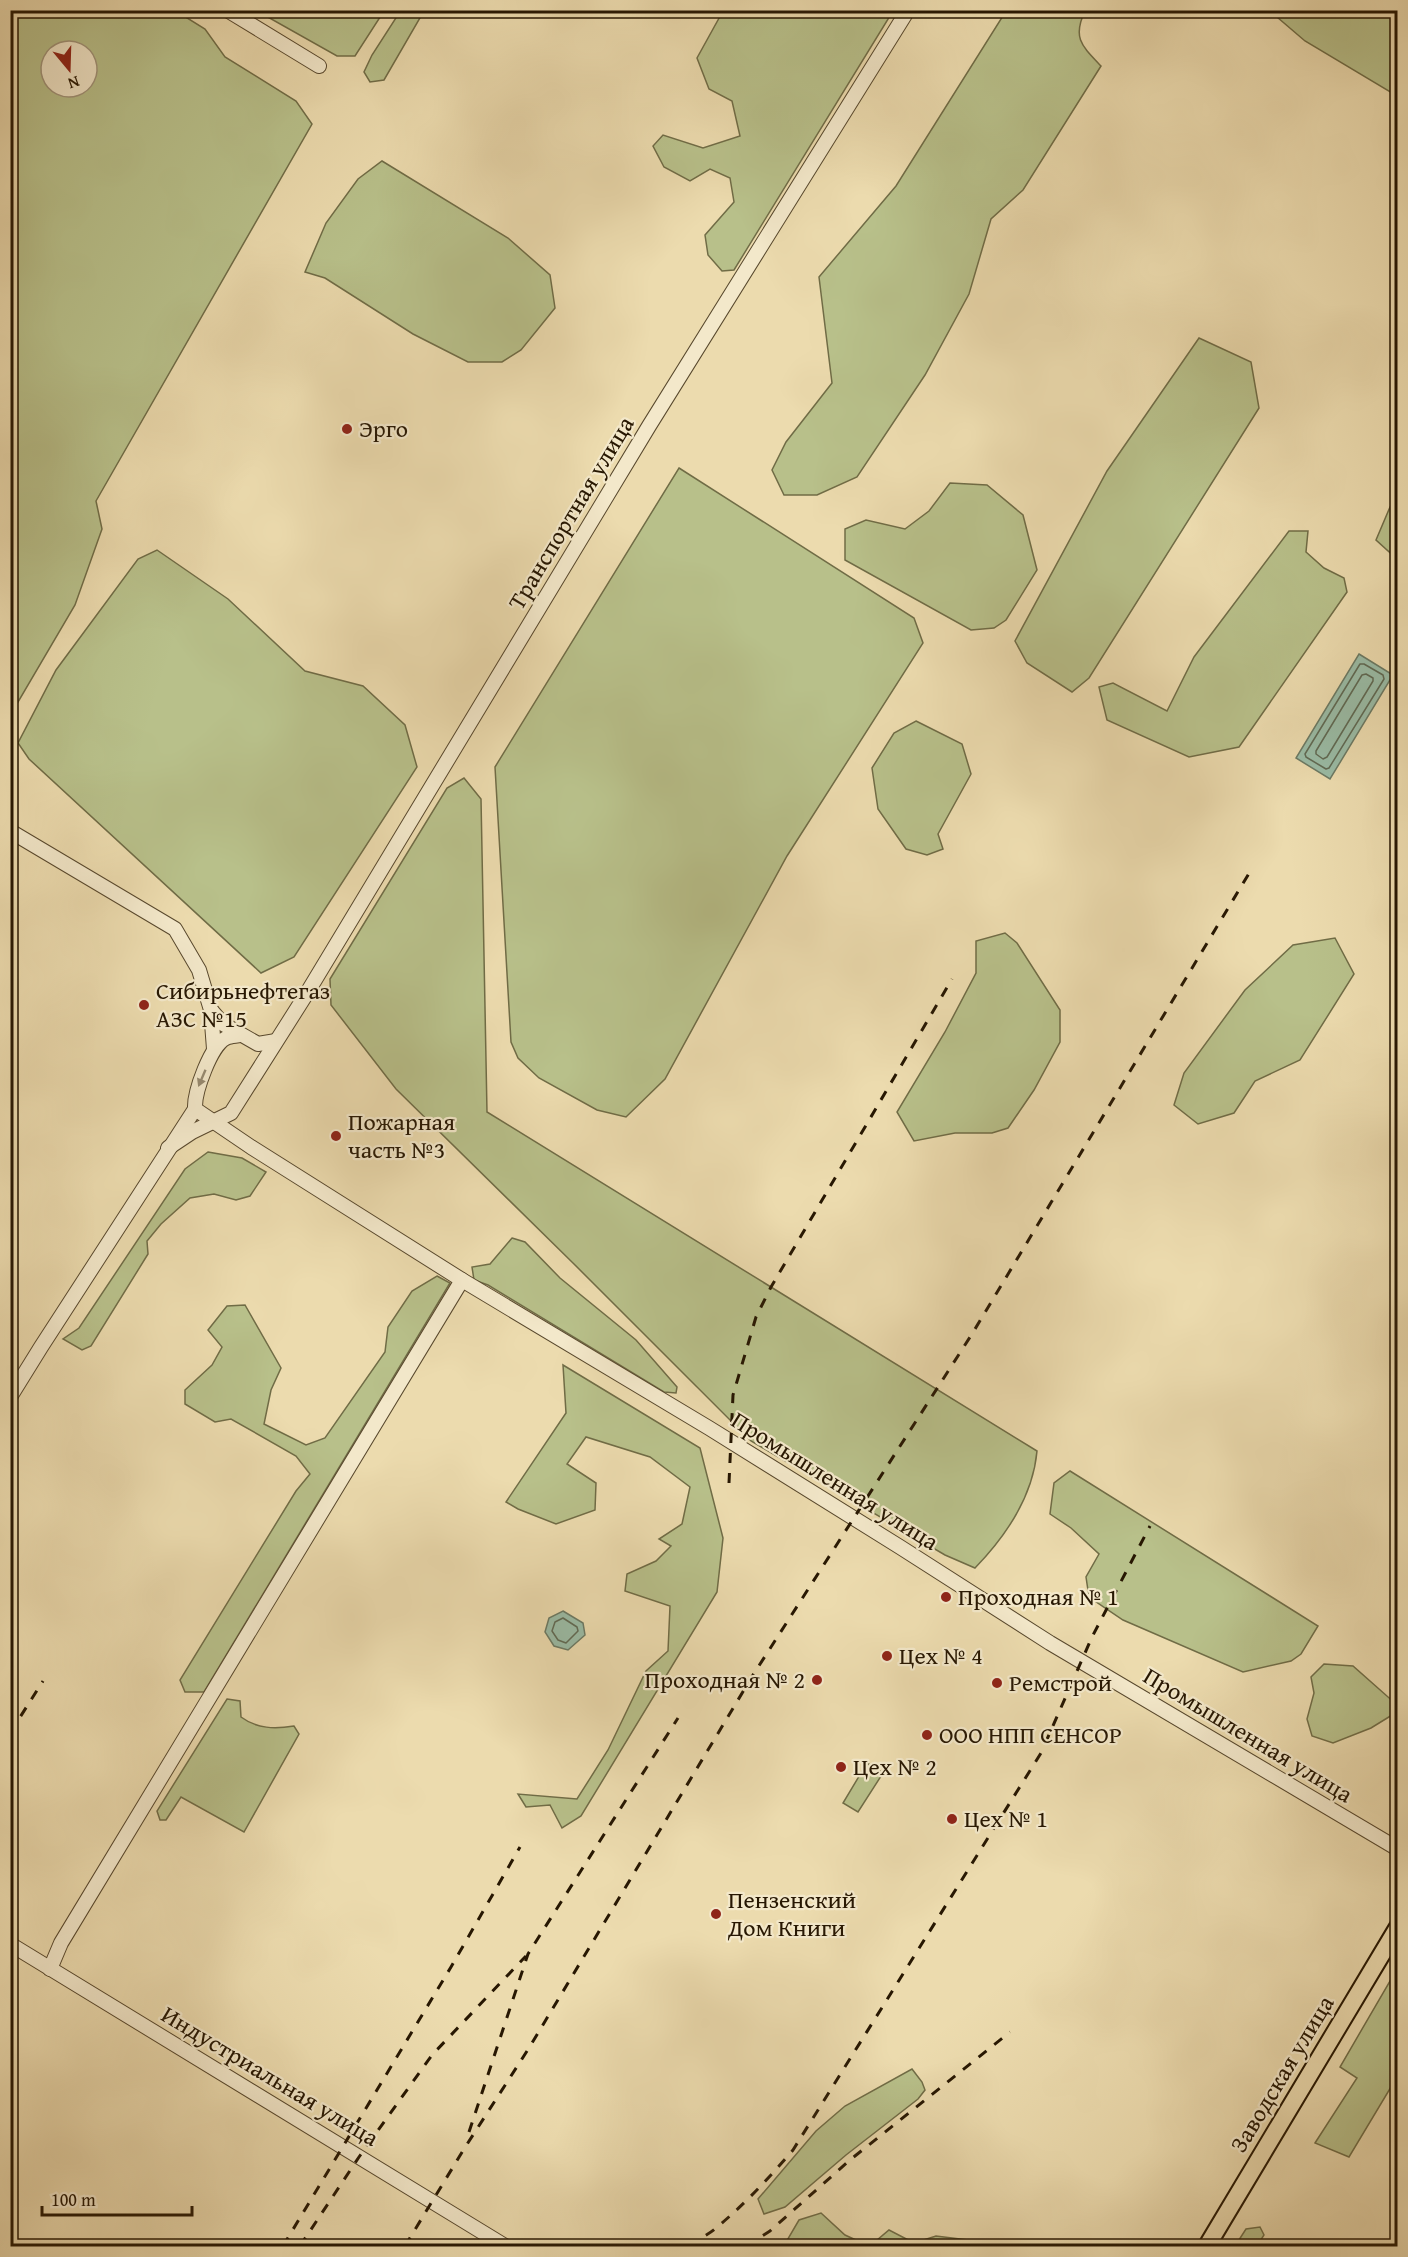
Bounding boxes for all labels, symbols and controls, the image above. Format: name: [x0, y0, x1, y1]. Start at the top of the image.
north arrow: [39, 39, 99, 99]
text: N: [65, 70, 83, 96]
street label: Транспортная улица: [499, 409, 643, 616]
place label: Эрго: [359, 411, 408, 446]
marker: Эрго: [340, 422, 354, 436]
place label: Сибирьнефтегаз АЗС №15: [156, 973, 330, 1036]
marker: Сибирьнефтегаз АЗС №15: [137, 998, 151, 1012]
one-way arrow: [197, 1070, 207, 1088]
place label: Пожарная часть №3: [348, 1104, 455, 1167]
marker: Пожарная часть №3: [329, 1129, 343, 1143]
street label: Промышленная улица: [725, 1402, 946, 1559]
place label: Проходная № 1: [958, 1579, 1118, 1614]
marker: Проходная № 1: [939, 1590, 953, 1604]
place label: Цех № 4: [899, 1638, 983, 1673]
marker: Цех № 4: [880, 1649, 894, 1663]
street label: Промышленная улица: [1137, 1658, 1360, 1811]
place label: Проходная № 2: [645, 1662, 805, 1697]
place label: Ремстрой: [1009, 1665, 1112, 1700]
marker: Проходная № 2: [810, 1673, 824, 1687]
marker: Ремстрой: [990, 1676, 1004, 1690]
place label: ООО НПП СЕНСОР: [939, 1717, 1122, 1752]
marker: ООО НПП СЕНСОР: [920, 1728, 934, 1742]
place label: Цех № 2: [853, 1749, 937, 1784]
marker: Цех № 2: [834, 1760, 848, 1774]
place label: Цех № 1: [964, 1801, 1048, 1836]
marker: Цех № 1: [945, 1812, 959, 1826]
place label: Пензенский Дом Книги: [727, 1882, 856, 1945]
marker: Пензенский Дом Книги: [709, 1907, 723, 1921]
street label: Заводская улица: [1221, 1988, 1343, 2159]
street label: Индустриальная улица: [155, 1997, 386, 2155]
scale bar: [42, 2179, 192, 2217]
text: 100 m: [51, 2186, 96, 2213]

